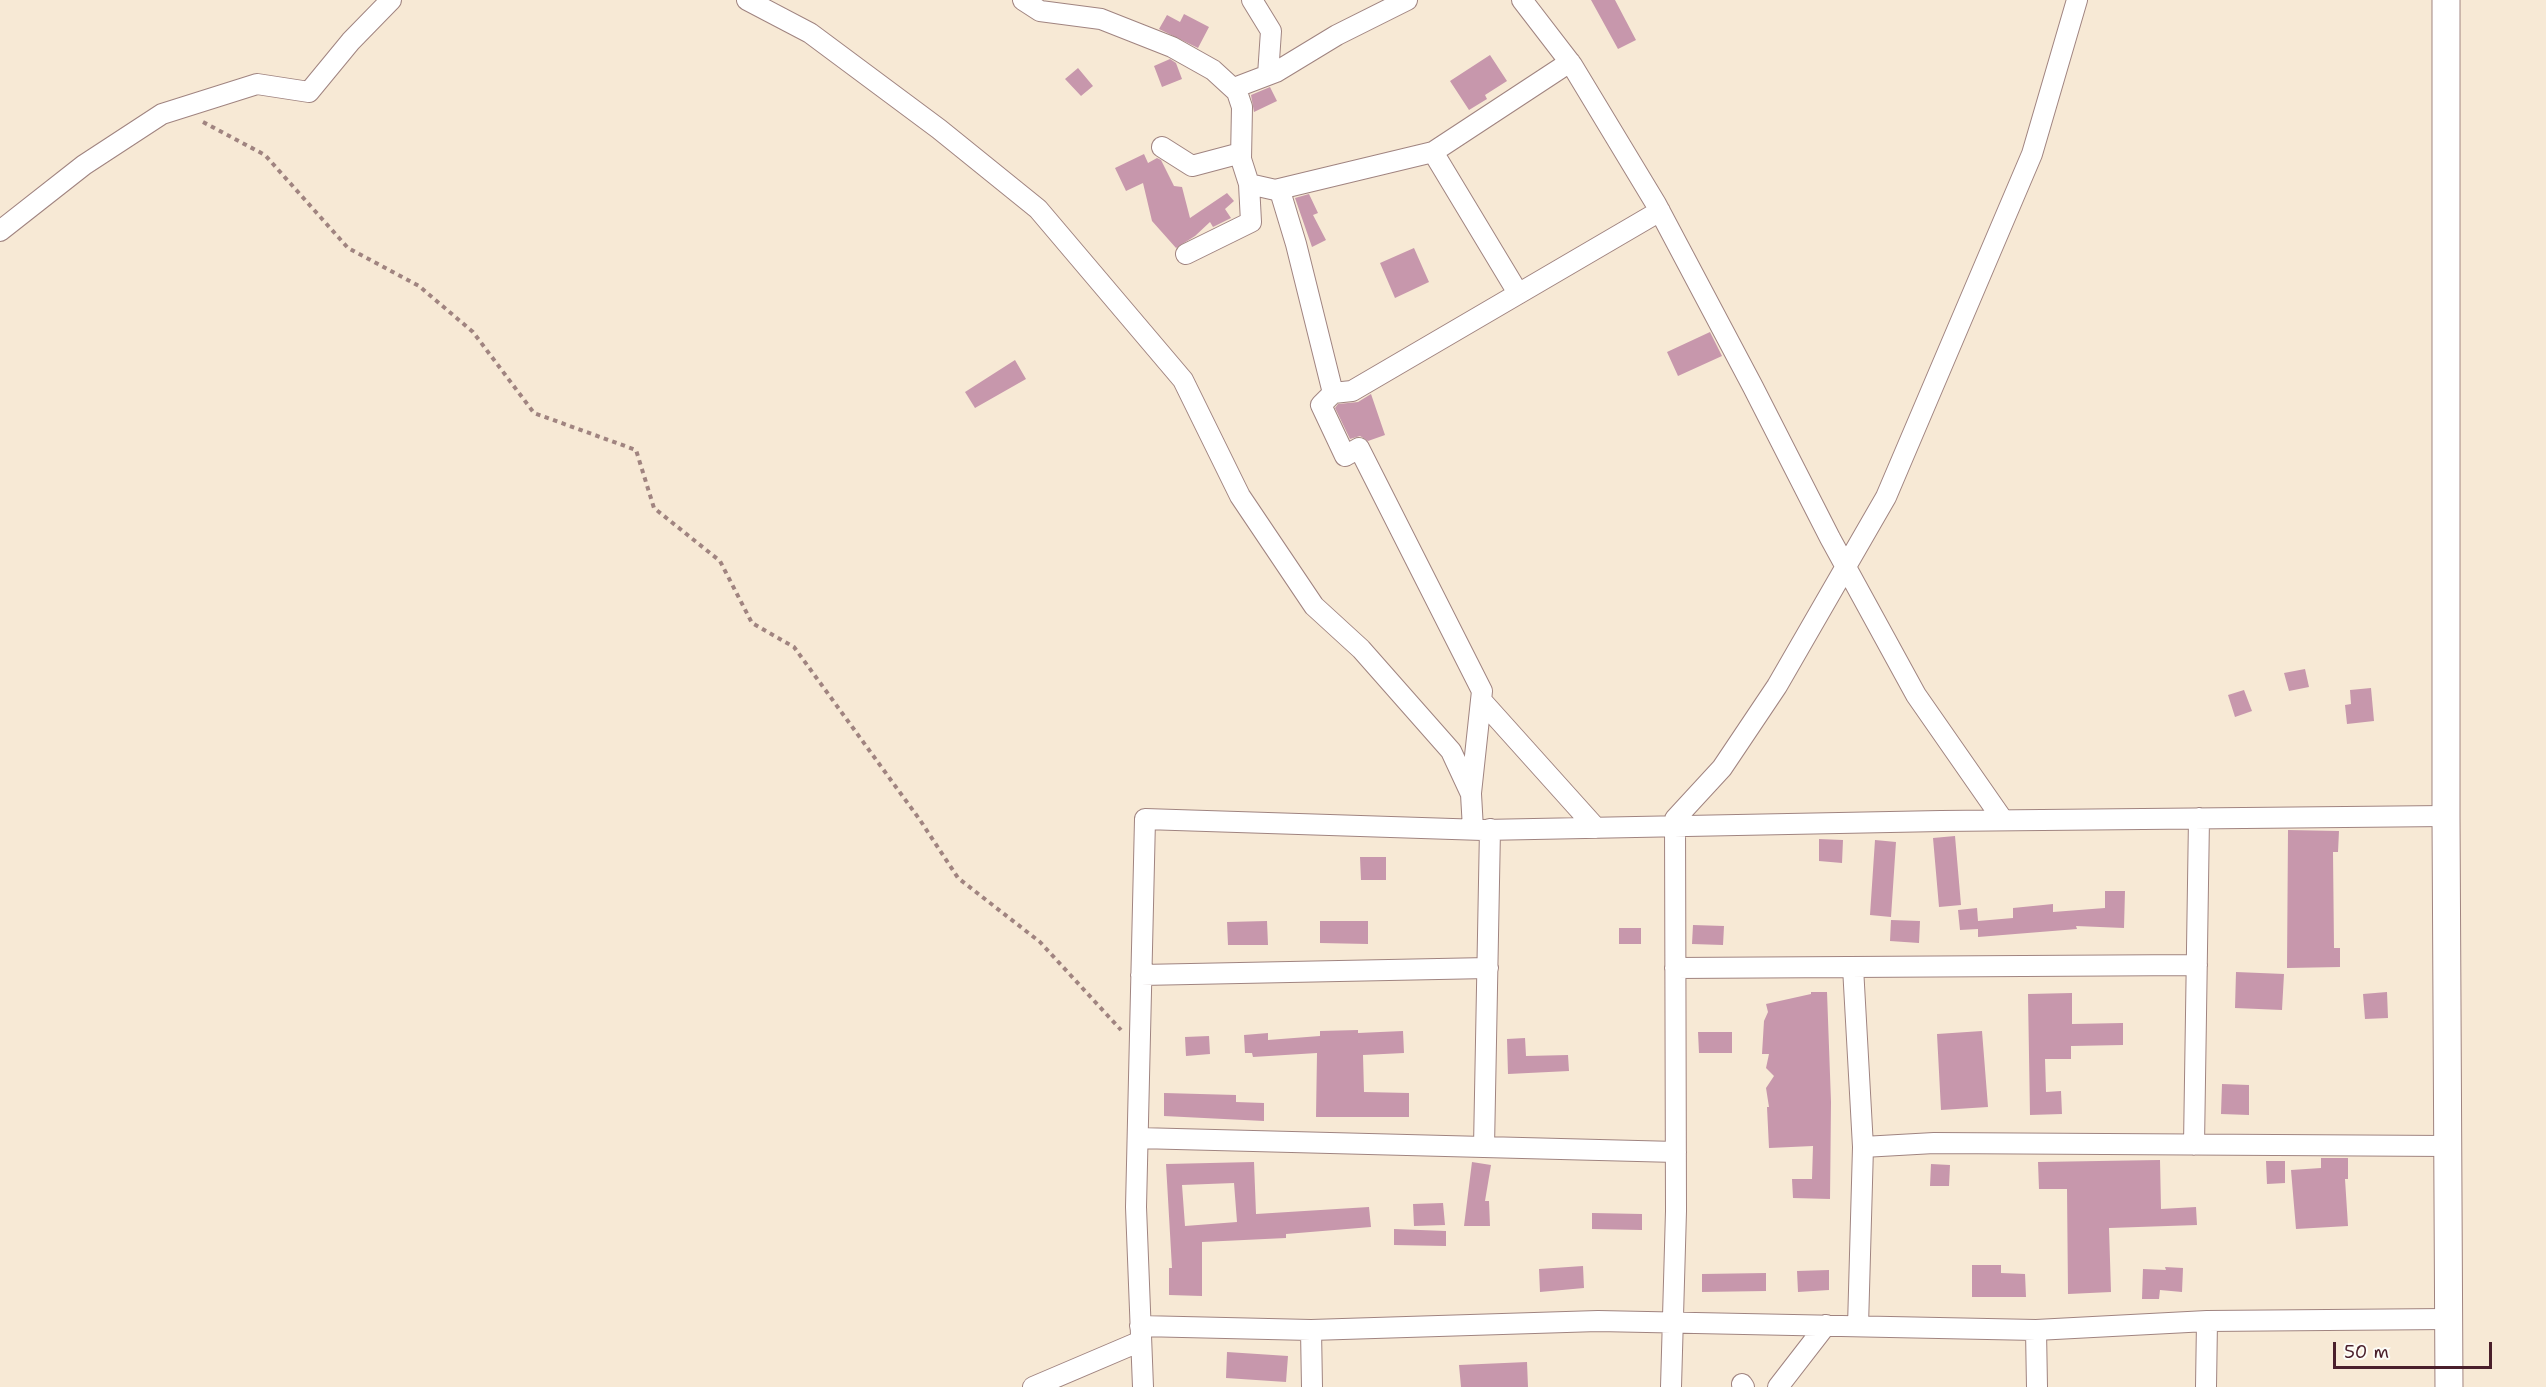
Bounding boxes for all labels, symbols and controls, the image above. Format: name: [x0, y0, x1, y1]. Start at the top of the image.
scale bar: [2336, 1330, 2495, 1368]
text: 50 m: [2344, 1340, 2389, 1364]

